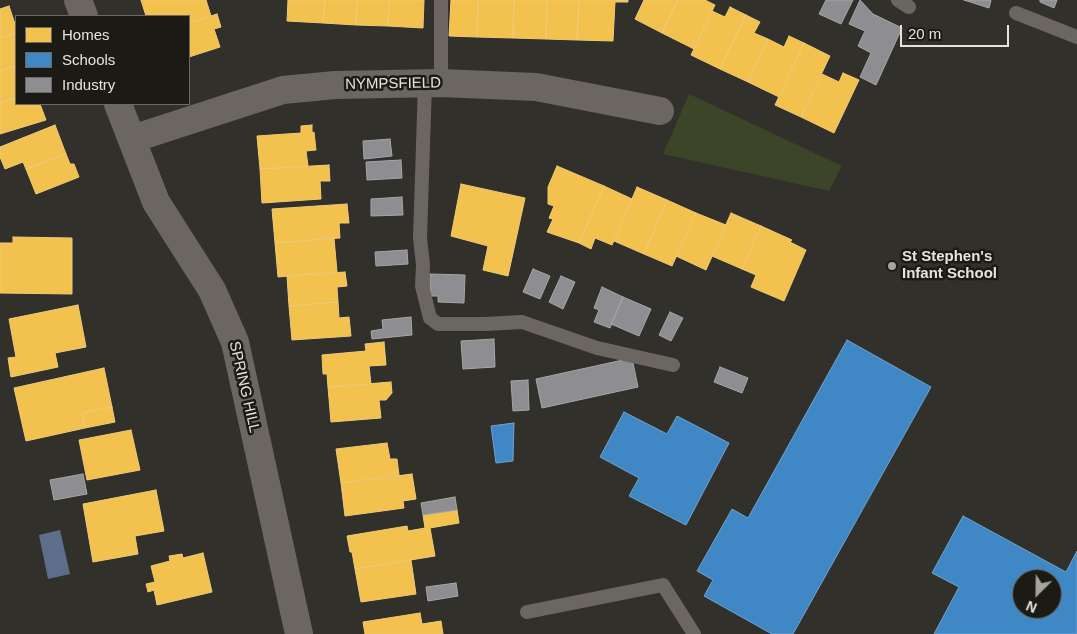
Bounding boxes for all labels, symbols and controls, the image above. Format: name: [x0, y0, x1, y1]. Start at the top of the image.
legend: [15, 15, 190, 105]
scale bar: [902, 15, 1011, 47]
text: 20 m: [908, 25, 941, 42]
text: Homes: [62, 26, 110, 43]
text: Schools: [62, 51, 115, 68]
street label: NYMPSFIELD: [345, 74, 441, 94]
text: Industry: [62, 76, 115, 93]
place label: St Stephen's Infant School: [902, 248, 997, 283]
marker: St Stephen's Infant School: [886, 260, 898, 272]
street label: SPRING HILL: [225, 339, 263, 435]
north arrow: [1012, 569, 1062, 619]
text: N: [1024, 598, 1039, 616]

